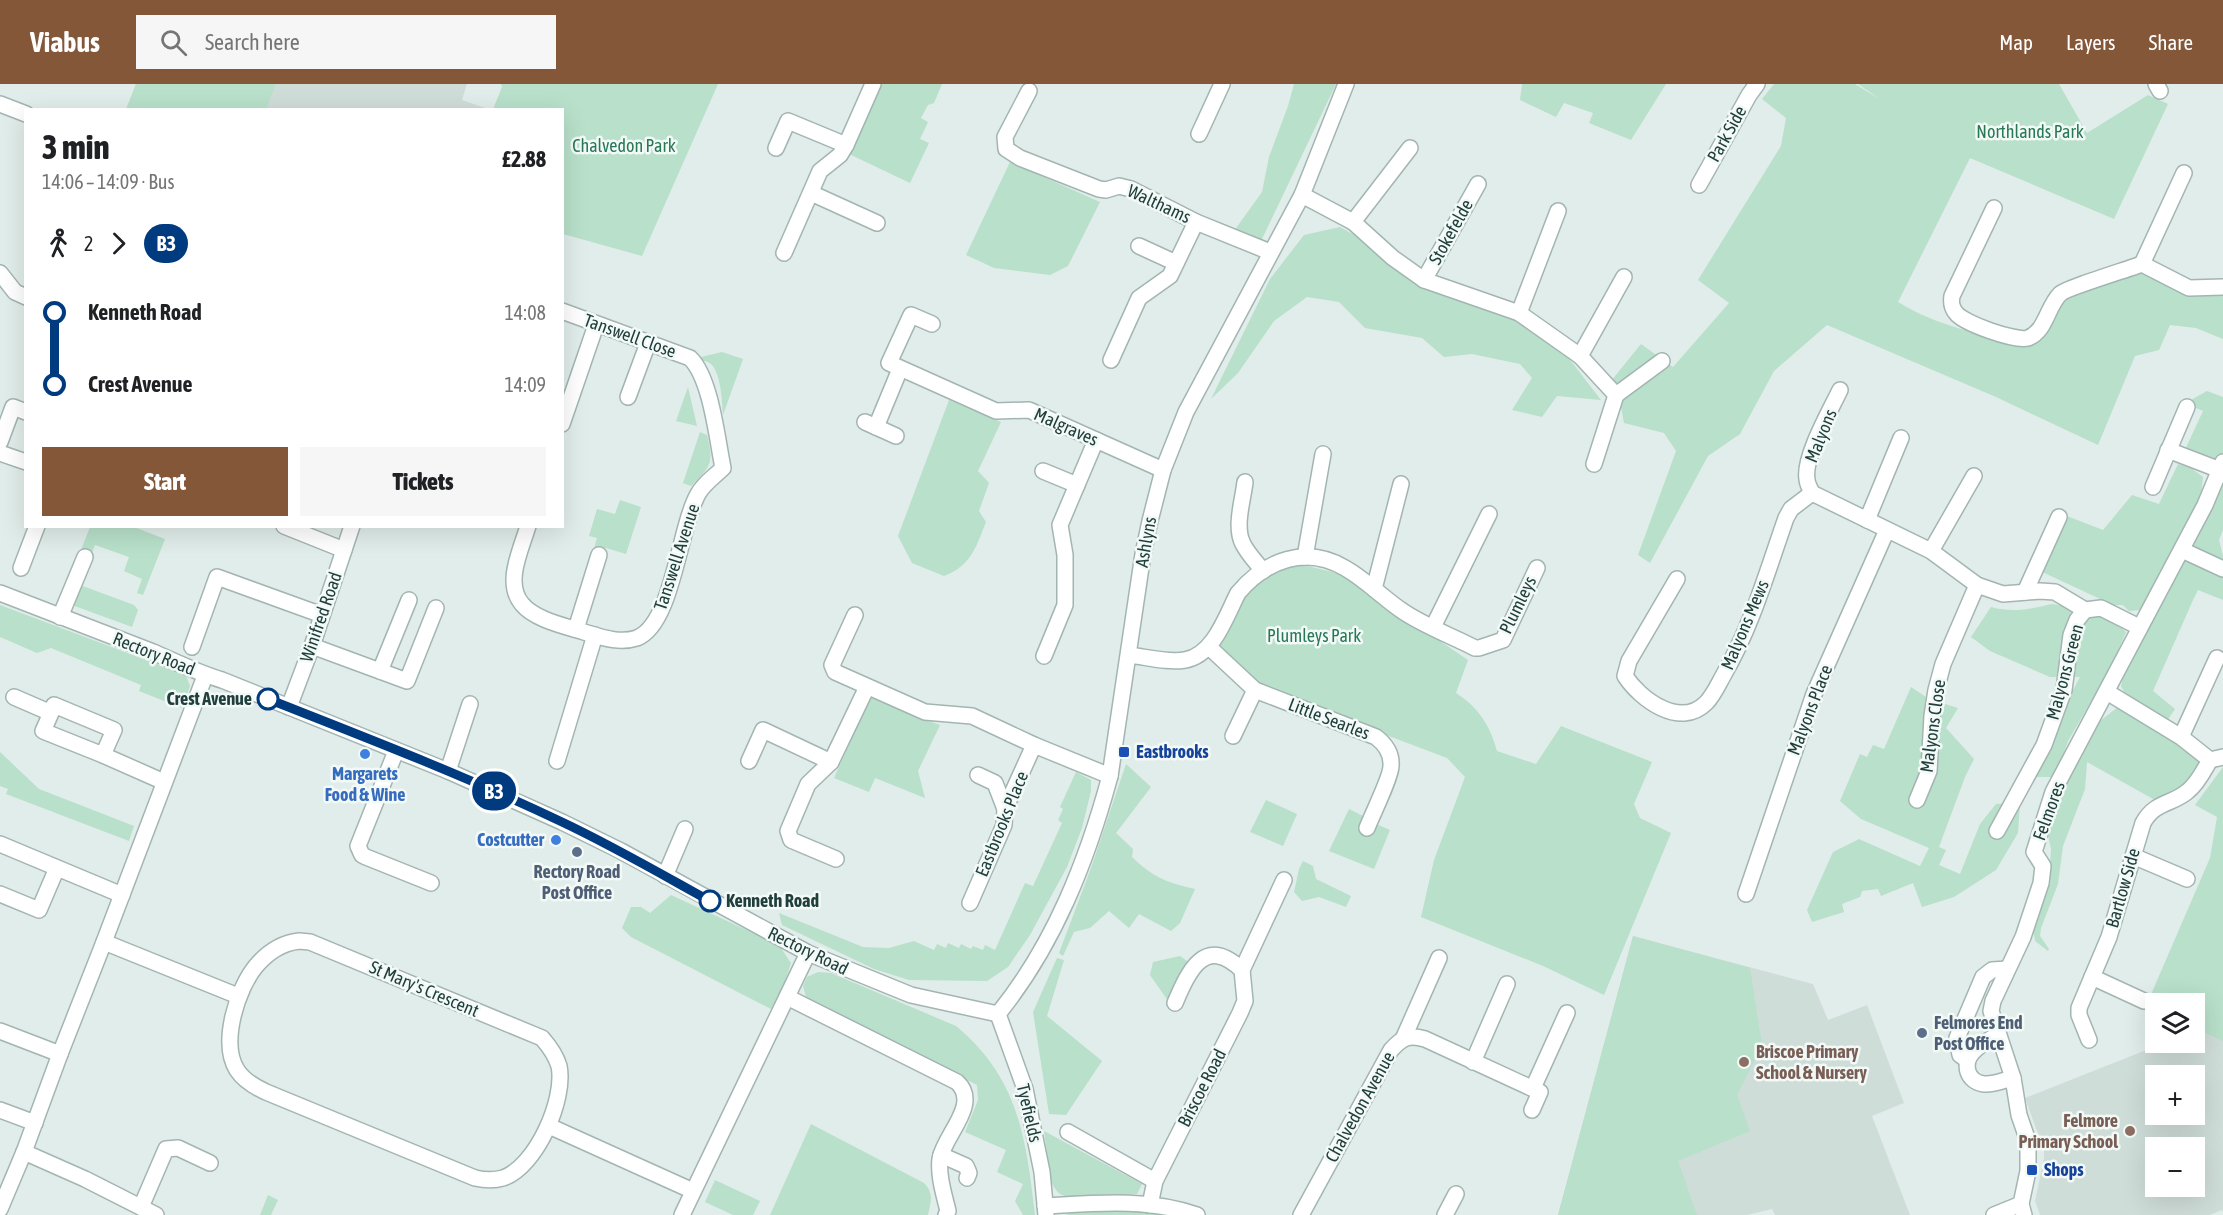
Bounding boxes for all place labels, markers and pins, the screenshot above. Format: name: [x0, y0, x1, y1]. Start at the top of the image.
place label: Crest Avenue: [167, 688, 252, 709]
marker: Crest Avenue: [257, 688, 279, 710]
place label: Eastbrooks: [1136, 741, 1209, 762]
marker: Eastbrooks: [1117, 745, 1131, 759]
marker: Margarets Food & Wine: [358, 747, 372, 761]
place label: Margarets Food & Wine: [325, 763, 405, 805]
place label: Costcutter: [477, 829, 545, 850]
marker: Costcutter: [549, 833, 563, 847]
marker: Rectory Road Post Office: [570, 845, 584, 859]
place label: Rectory Road Post Office: [534, 861, 620, 903]
marker: Kenneth Road: [699, 890, 721, 912]
place label: Kenneth Road: [726, 890, 819, 911]
place label: Felmores End Post Office: [1934, 1012, 2023, 1054]
marker: Felmores End Post Office: [1915, 1026, 1929, 1040]
place label: Briscoe Primary School & Nursery: [1756, 1041, 1867, 1083]
marker: Briscoe Primary School & Nursery: [1737, 1055, 1751, 1069]
place label: Felmore Primary School: [2019, 1110, 2118, 1152]
marker: Felmore Primary School: [2123, 1124, 2137, 1138]
place label: Shops: [2044, 1159, 2084, 1180]
marker: Shops: [2025, 1163, 2039, 1177]

